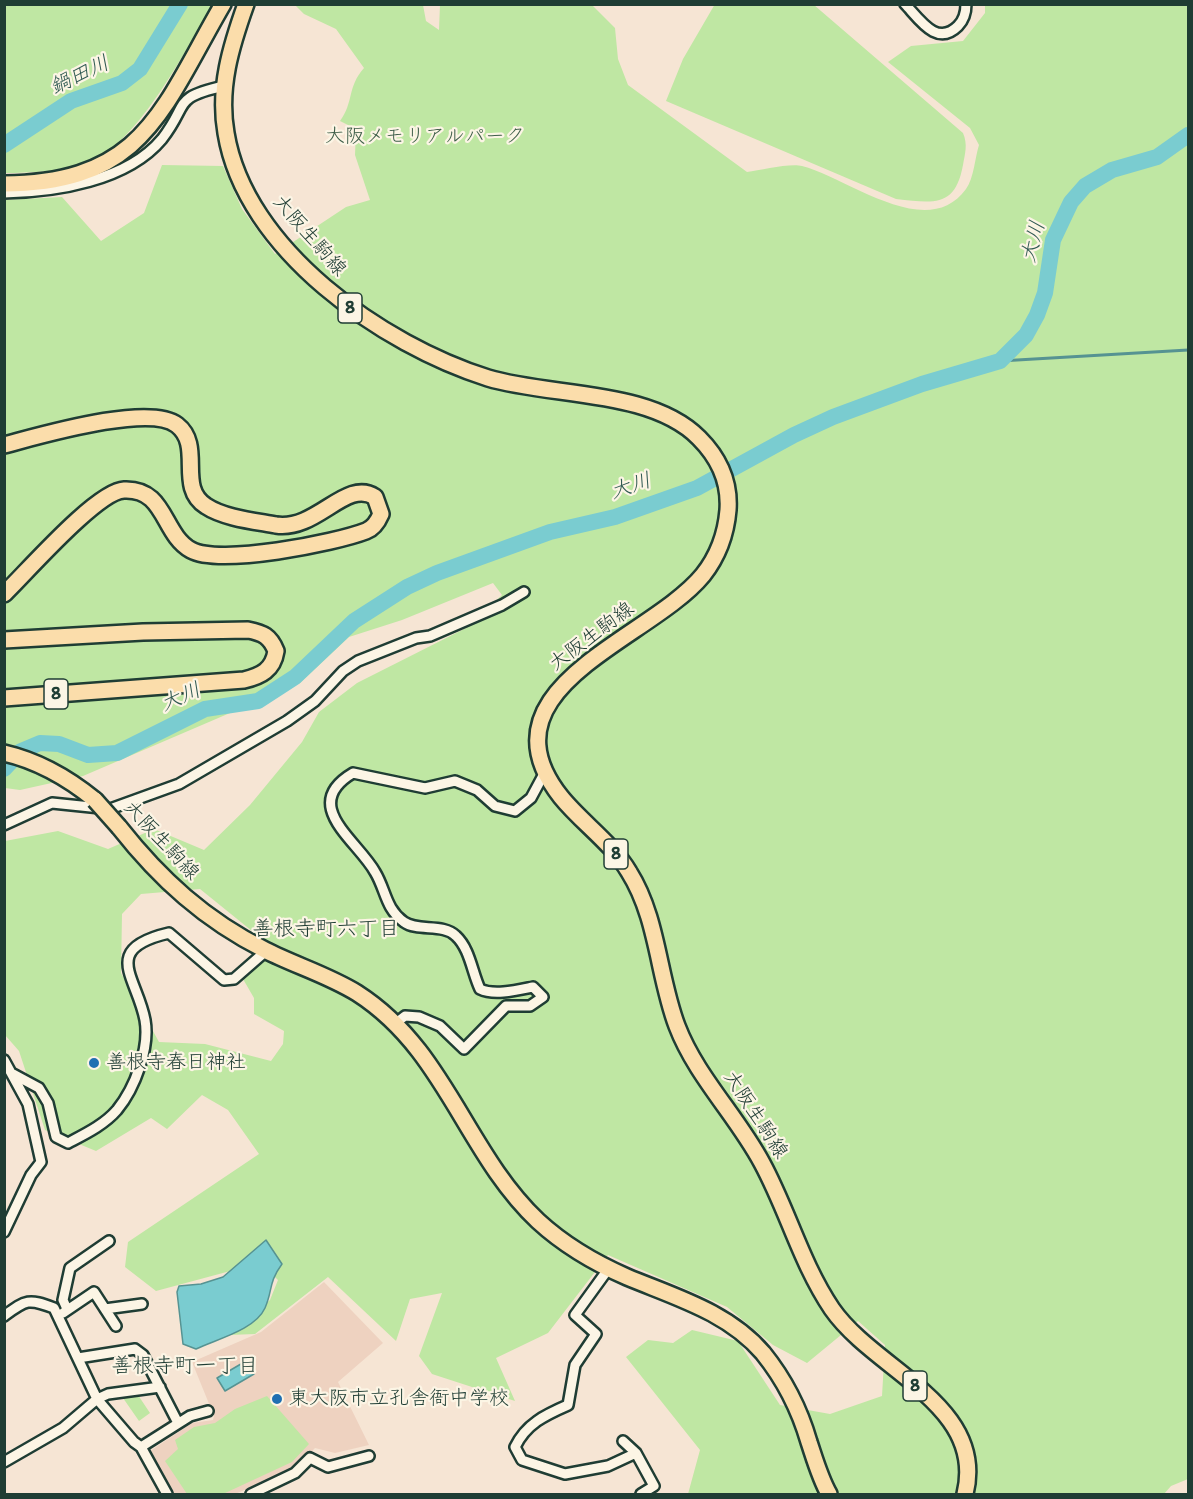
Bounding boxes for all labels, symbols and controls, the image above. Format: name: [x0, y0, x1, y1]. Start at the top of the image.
water label: 鍋田川: [46, 51, 114, 101]
park label: 大阪メモリアルパーク: [325, 125, 525, 149]
street label: 大阪生駒線: [267, 190, 351, 282]
water label: 大川: [1016, 218, 1052, 266]
road number: 8: [338, 293, 362, 323]
water label: 大川: [607, 469, 655, 505]
street label: 大阪生駒線: [545, 597, 639, 677]
water label: 大川: [157, 678, 205, 718]
road number: 8: [44, 679, 68, 709]
street label: 大阪生駒線: [118, 796, 204, 886]
road number: 8: [604, 839, 628, 869]
district label: 善根寺町六丁目: [253, 917, 399, 943]
place label: 善根寺春日神社: [106, 1051, 246, 1075]
marker: 善根寺春日神社: [87, 1056, 101, 1070]
street label: 大阪生駒線: [718, 1067, 792, 1163]
district label: 善根寺町一丁目: [112, 1354, 258, 1380]
road number: 8: [903, 1371, 927, 1401]
place label: 東大阪市立孔舎衙中学校: [289, 1387, 509, 1411]
marker: 東大阪市立孔舎衙中学校: [270, 1392, 284, 1406]

